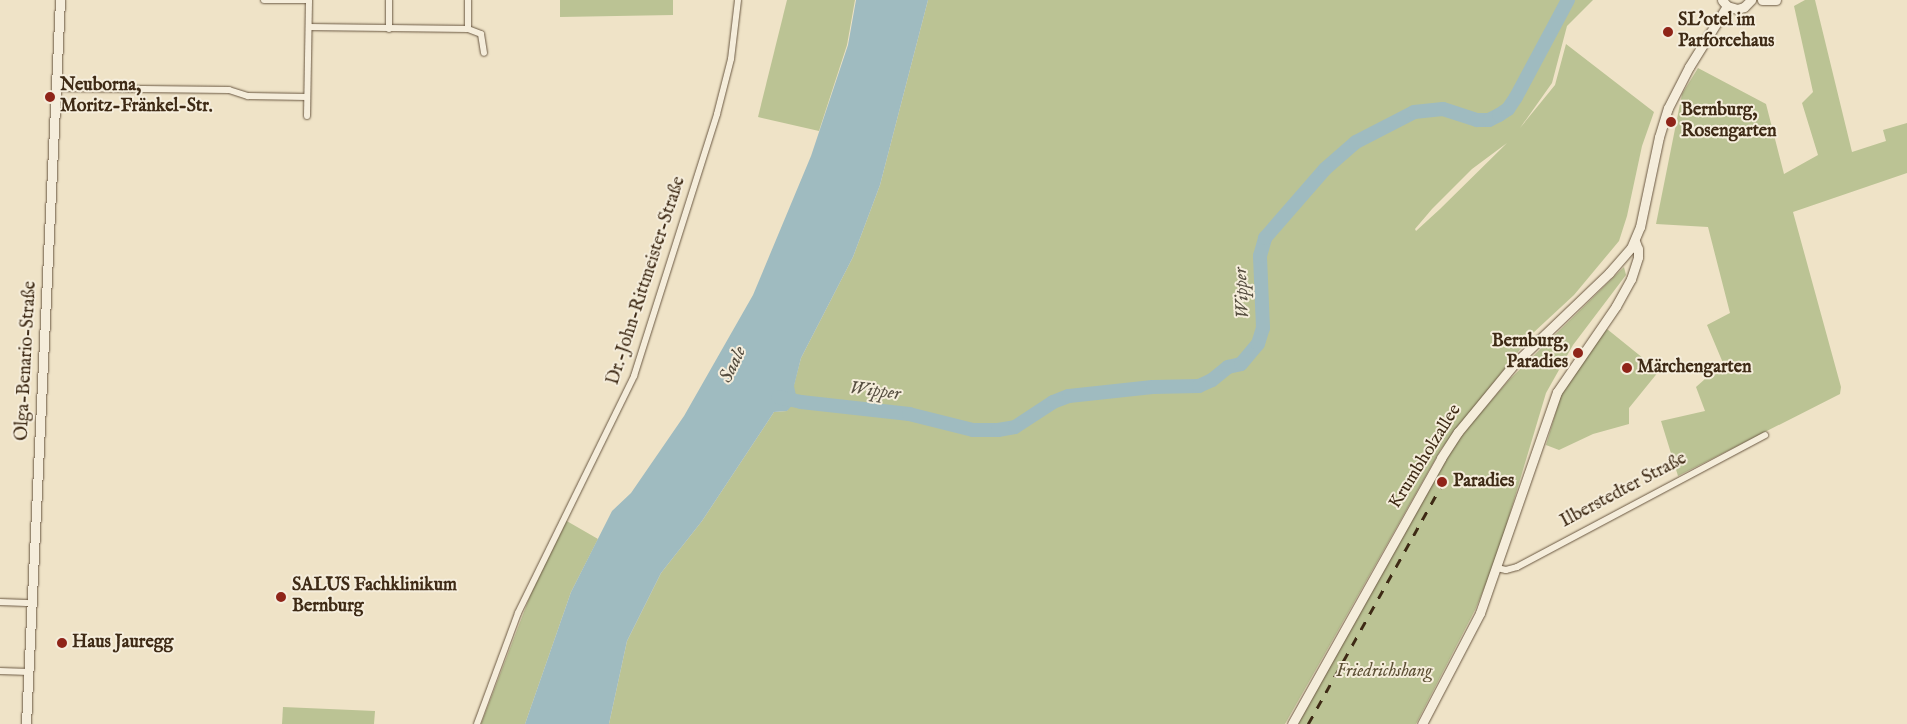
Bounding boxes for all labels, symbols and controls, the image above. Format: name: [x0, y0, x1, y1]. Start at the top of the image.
place label: SL'otel im Parforcehaus: [1678, 11, 1774, 54]
marker: SL'otel im Parforcehaus: [1662, 26, 1674, 38]
place label: Neuborna, Moritz-Fränkel-Str.: [60, 76, 213, 118]
marker: Neuborna, Moritz-Fränkel-Str.: [44, 91, 56, 103]
place label: Bernburg, Rosengarten: [1681, 101, 1777, 144]
marker: Bernburg, Rosengarten: [1665, 116, 1677, 128]
street label: Dr.-John-Rittmeister-Straße: [603, 174, 691, 388]
water label: Wipper: [1230, 267, 1256, 319]
street label: Olga-Benario-Straße: [12, 281, 42, 441]
place label: Bernburg, Paradies: [1492, 332, 1568, 374]
water label: Saale: [716, 343, 752, 387]
marker: Bernburg, Paradies: [1572, 347, 1584, 359]
place label: Märchengarten: [1637, 357, 1752, 379]
marker: Märchengarten: [1621, 362, 1633, 374]
water label: Wipper: [848, 378, 902, 406]
street label: Krumbholzallee: [1385, 401, 1467, 513]
street label: Ilberstedter Straße: [1557, 449, 1691, 533]
place label: Paradies: [1453, 471, 1514, 493]
marker: Paradies: [1435, 475, 1449, 489]
place label: SALUS Fachklinikum Bernburg: [292, 576, 457, 618]
marker: SALUS Fachklinikum Bernburg: [274, 590, 288, 604]
place label: Haus Jauregg: [72, 632, 173, 654]
marker: Haus Jauregg: [56, 637, 68, 649]
park label: Friedrichshang: [1336, 661, 1432, 683]

